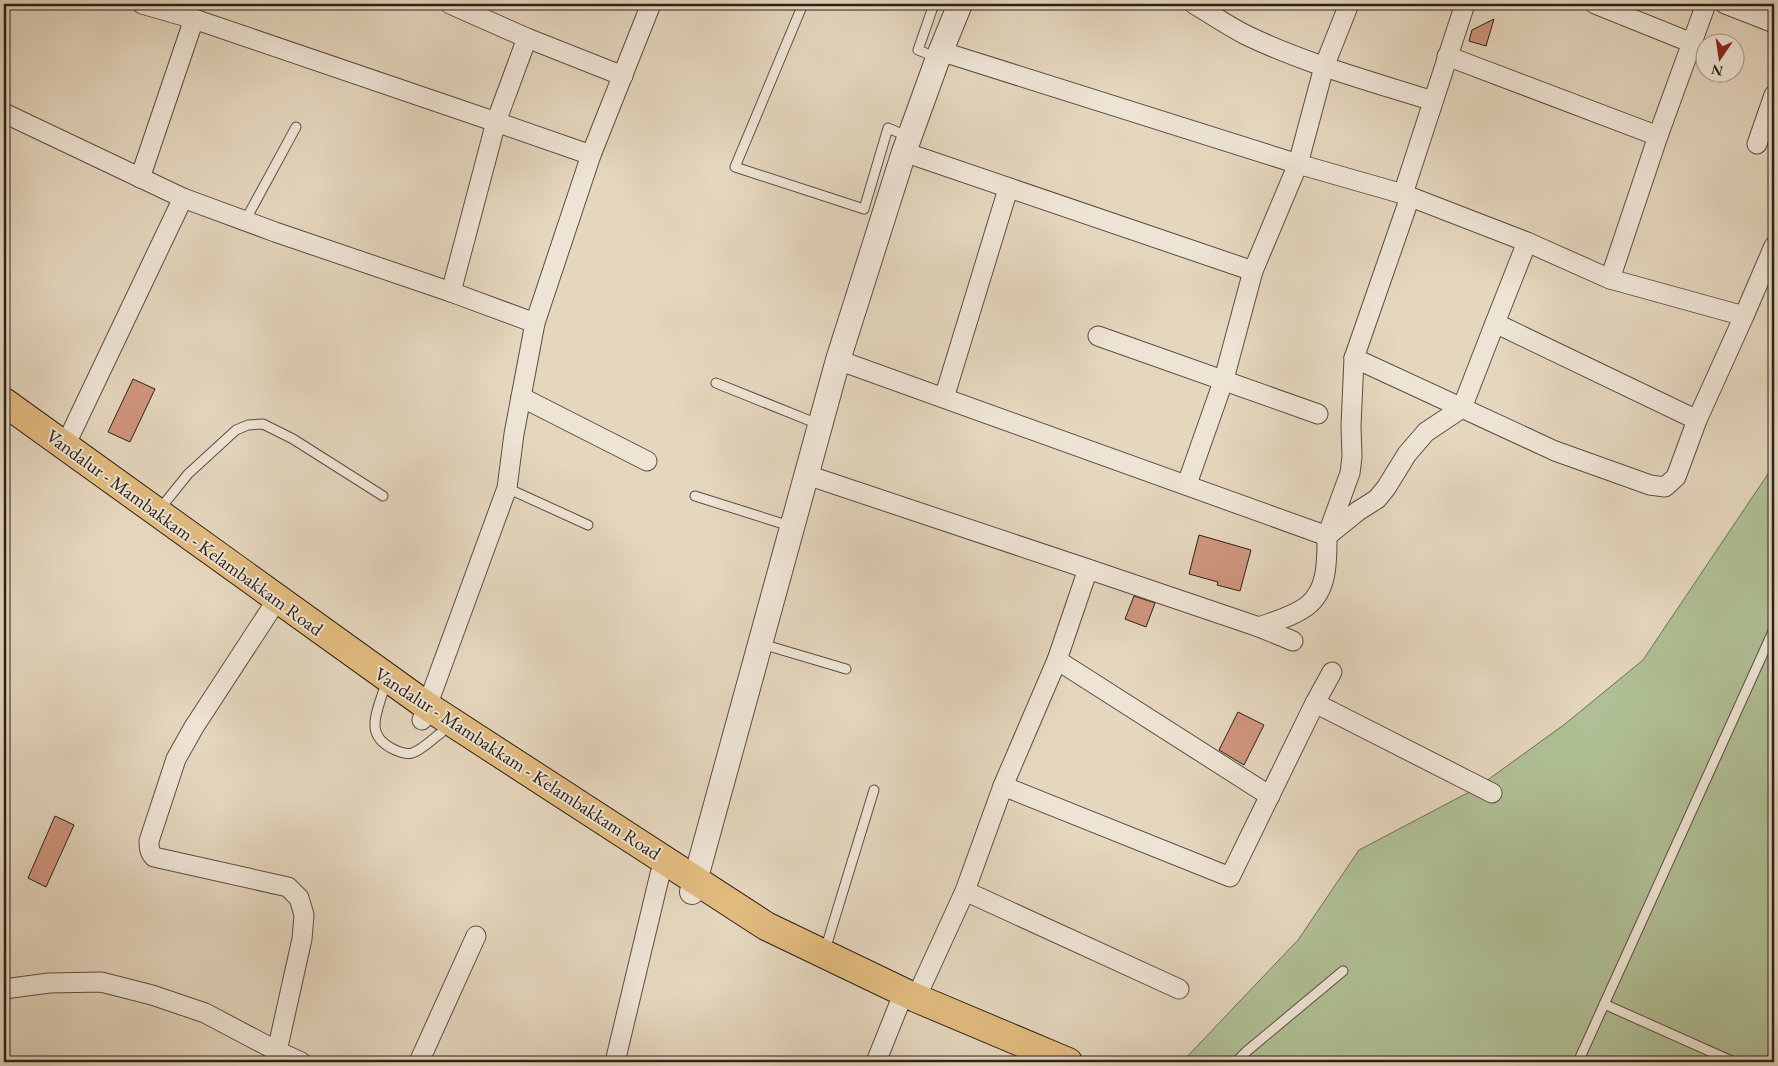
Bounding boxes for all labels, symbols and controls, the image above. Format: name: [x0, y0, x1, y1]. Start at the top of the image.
north arrow: [1696, 32, 1746, 82]
text: N: [1709, 60, 1725, 81]
street label: Vandalur - Mambakkam - Kelambakkam Road: [41, 423, 328, 642]
street label: Vandalur - Mambakkam - Kelambakkam Road: [370, 661, 666, 866]

